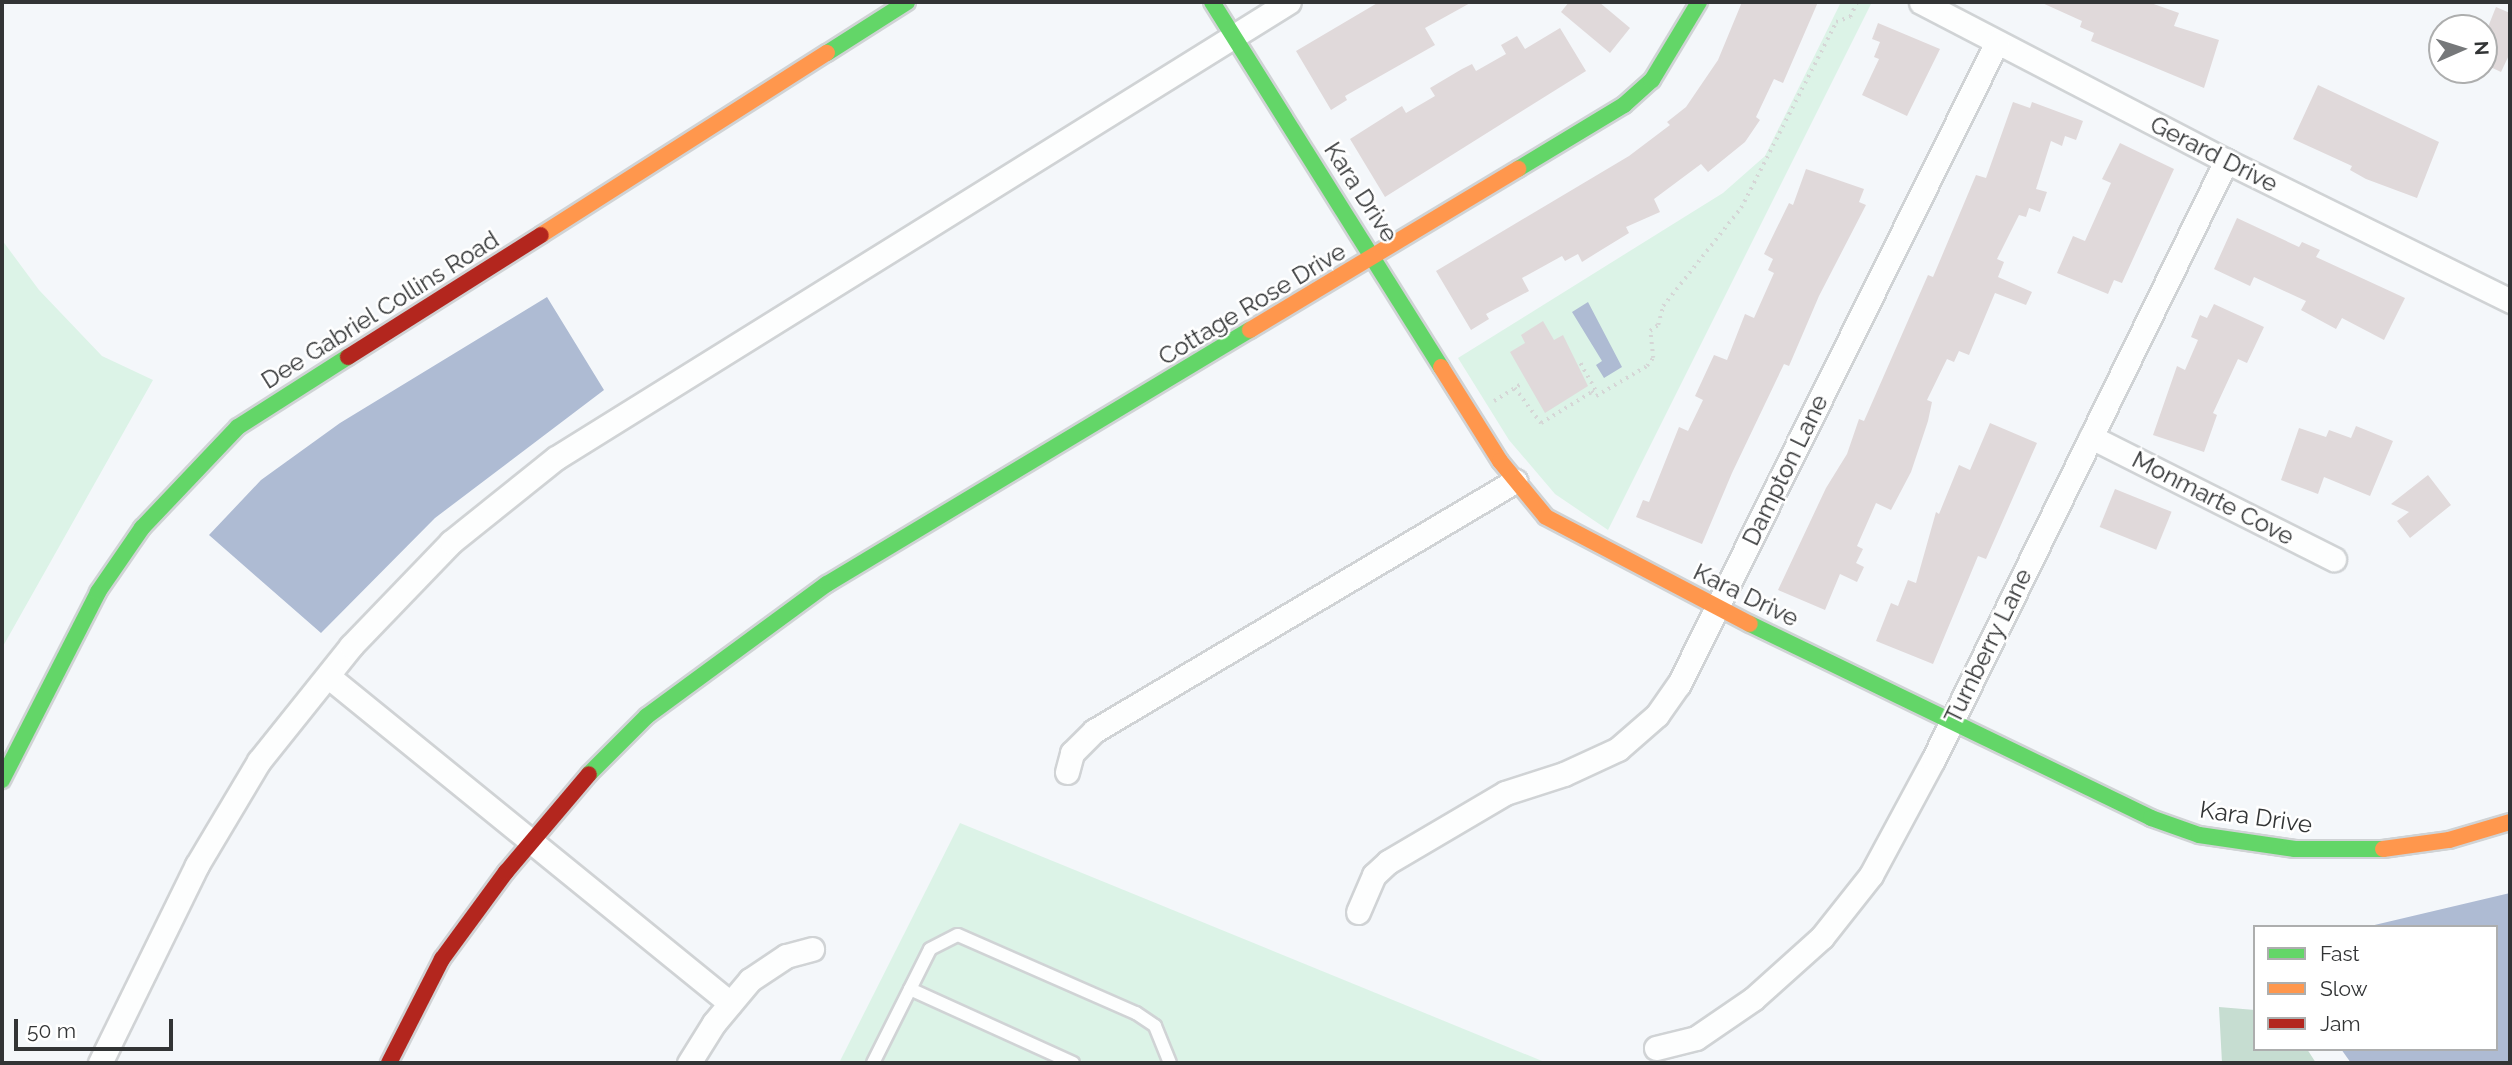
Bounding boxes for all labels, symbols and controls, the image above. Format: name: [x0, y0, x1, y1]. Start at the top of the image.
north arrow: [2428, 14, 2498, 84]
text: N: [2471, 40, 2493, 56]
street label: Gerard Drive: [2145, 110, 2283, 198]
street label: Kara Drive: [1318, 137, 1404, 247]
street label: Dee Gabriel Collins Road: [256, 225, 504, 395]
street label: Cottage Rose Drive: [1153, 237, 1351, 371]
street label: Dampton Lane: [1736, 390, 1834, 550]
street label: Monmarte Cove: [2127, 445, 2299, 551]
street label: Kara Drive: [1689, 557, 1803, 633]
street label: Turnberry Lane: [1938, 564, 2038, 728]
street label: Kara Drive: [2198, 795, 2314, 839]
legend: [2253, 925, 2498, 1051]
text: Fast: [2320, 941, 2360, 966]
text: Slow: [2320, 976, 2368, 1001]
scale bar: [18, 1006, 177, 1050]
text: Jam: [2320, 1011, 2361, 1036]
text: 50 m: [27, 1018, 76, 1043]

